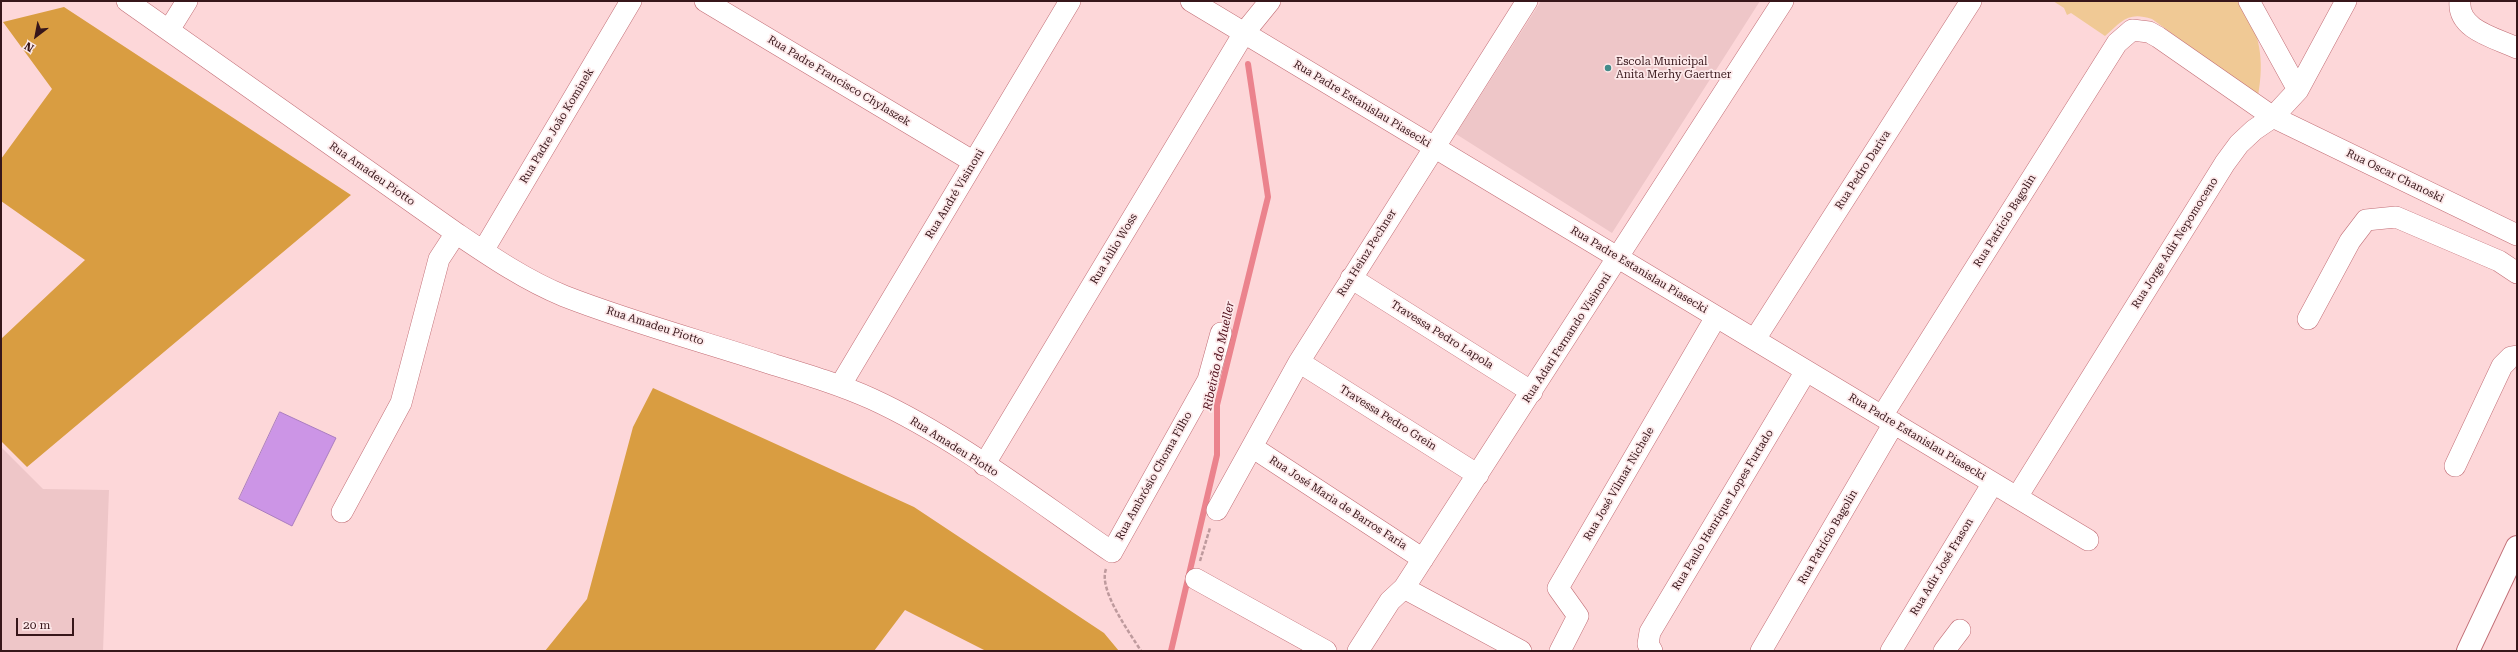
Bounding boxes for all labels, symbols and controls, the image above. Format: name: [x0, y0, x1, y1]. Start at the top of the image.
north arrow: [16, 16, 56, 56]
street label: Rua Padre Francisco Chylaszek: [765, 33, 913, 129]
text: N: [22, 39, 36, 54]
place label: Escola Municipal Anita Merhy Gaertner: [1616, 55, 1731, 81]
street label: Rua Padre Estanislau Piasecki: [1291, 58, 1433, 150]
marker: Escola Municipal Anita Merhy Gaertner: [1603, 63, 1613, 73]
street label: Rua Padre João Kominek: [517, 66, 597, 186]
street label: Rua Pedro Dariva: [1833, 128, 1893, 212]
street label: Rua Amadeu Piotto: [327, 139, 417, 209]
street label: Rua André Visinoni: [923, 147, 987, 241]
street label: Rua Oscar Chanoski: [2344, 147, 2446, 205]
street label: Rua Patrício Bagolin: [1971, 172, 2039, 270]
street label: Rua Jorge Adir Nepomoceno: [2129, 175, 2221, 311]
street label: Rua Heinz Pechner: [1335, 207, 1399, 299]
street label: Rua Júlio Woss: [1088, 211, 1140, 287]
street label: Rua Padre Estanislau Piasecki: [1568, 224, 1710, 316]
street label: Rua Adari Fernando Visinoni: [1520, 271, 1614, 405]
street label: Travessa Pedro Lapola: [1388, 298, 1496, 372]
water label: Ribeirão do Mueller: [1200, 300, 1238, 412]
street label: Rua Amadeu Piotto: [605, 304, 705, 348]
street label: Travessa Pedro Grein: [1337, 383, 1439, 453]
street label: Rua Padre Estanislau Piasecki: [1846, 391, 1988, 483]
street label: Rua Ambrósio Choma Filho: [1113, 409, 1195, 543]
street label: Rua Amadeu Piotto: [907, 414, 1001, 480]
street label: Rua José Vilmar Nichele: [1581, 425, 1657, 543]
street label: Rua Paulo Henrique Lopes Furtado: [1670, 427, 1776, 593]
street label: Rua José Maria de Barros Faria: [1267, 453, 1409, 553]
street label: Rua Patrício Bagolin: [1796, 487, 1860, 587]
street label: Rua Adir José Frason: [1908, 516, 1976, 618]
scale bar: [18, 610, 76, 636]
text: 20 m: [23, 618, 50, 632]

